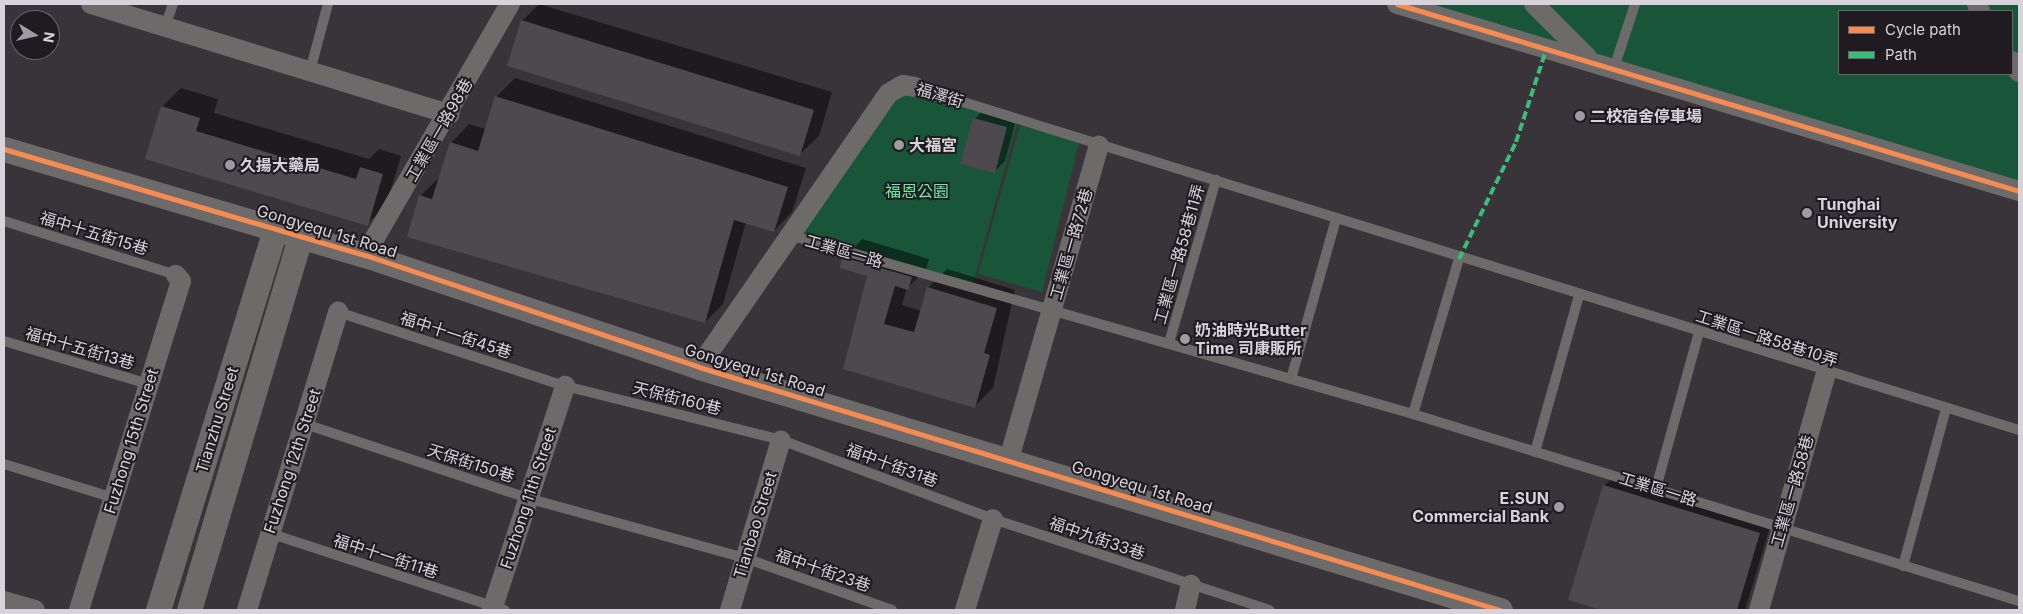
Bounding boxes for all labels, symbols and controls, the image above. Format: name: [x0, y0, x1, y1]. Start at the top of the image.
north arrow: [10, 10, 60, 60]
legend: [1838, 10, 2013, 75]
text: Cycle path: [1885, 20, 1961, 39]
text: N: [40, 31, 59, 44]
text: Path: [1885, 45, 1917, 64]
street label: 工業區一路98巷: [402, 75, 476, 185]
street label: 福澤街: [914, 79, 966, 111]
place label: 二校宿舍停車場: [1590, 106, 1702, 126]
marker: 二校宿舍停車場: [1574, 110, 1586, 122]
place label: 大福宮: [909, 135, 957, 155]
marker: 大福宮: [893, 139, 905, 151]
place label: 久揚大藥局: [240, 155, 320, 175]
marker: 久揚大藥局: [224, 159, 236, 171]
park label: 福恩公園: [885, 181, 949, 201]
street label: 工業區一路58巷11弄: [1150, 182, 1208, 326]
street label: 工業區一路72巷: [1046, 186, 1096, 302]
place label: Tunghai University: [1817, 194, 1898, 232]
street label: Gongyequ 1st Road: [254, 200, 400, 262]
street label: 福中十五街15巷: [38, 207, 150, 259]
marker: Tunghai University: [1801, 207, 1813, 219]
street label: 工業區一路: [803, 231, 885, 271]
street label: 工業區一路58巷10弄: [1694, 306, 1840, 370]
street label: 福中十一街45巷: [398, 308, 514, 362]
place label: 奶油時光Butter Time 司康販所: [1195, 320, 1307, 358]
street label: 福中十五街13巷: [23, 323, 137, 373]
marker: 奶油時光Butter Time 司康販所: [1179, 333, 1191, 345]
street label: Gongyequ 1st Road: [682, 339, 828, 401]
street label: Tianzhu Street: [192, 365, 242, 475]
street label: Fuzhong 15th Street: [100, 366, 162, 516]
street label: 天保街160巷: [631, 378, 723, 418]
street label: Fuzhong 12th Street: [260, 386, 324, 536]
street label: Fuzhong 11th Street: [496, 425, 560, 571]
street label: 工業區一路58巷: [1767, 433, 1817, 549]
street label: 福中十街31巷: [843, 439, 941, 491]
street label: 天保街150巷: [425, 440, 517, 486]
street label: Gongyequ 1st Road: [1069, 456, 1215, 518]
street label: 工業區一路: [1617, 468, 1699, 510]
street label: Tianbao Street: [730, 469, 780, 581]
place label: E.SUN Commercial Bank: [1412, 488, 1549, 526]
marker: E.SUN Commercial Bank: [1553, 501, 1565, 513]
street label: 福中九街33巷: [1047, 513, 1147, 563]
street label: 福中十一街11巷: [331, 530, 441, 582]
street label: 福中十街23巷: [773, 545, 873, 595]

